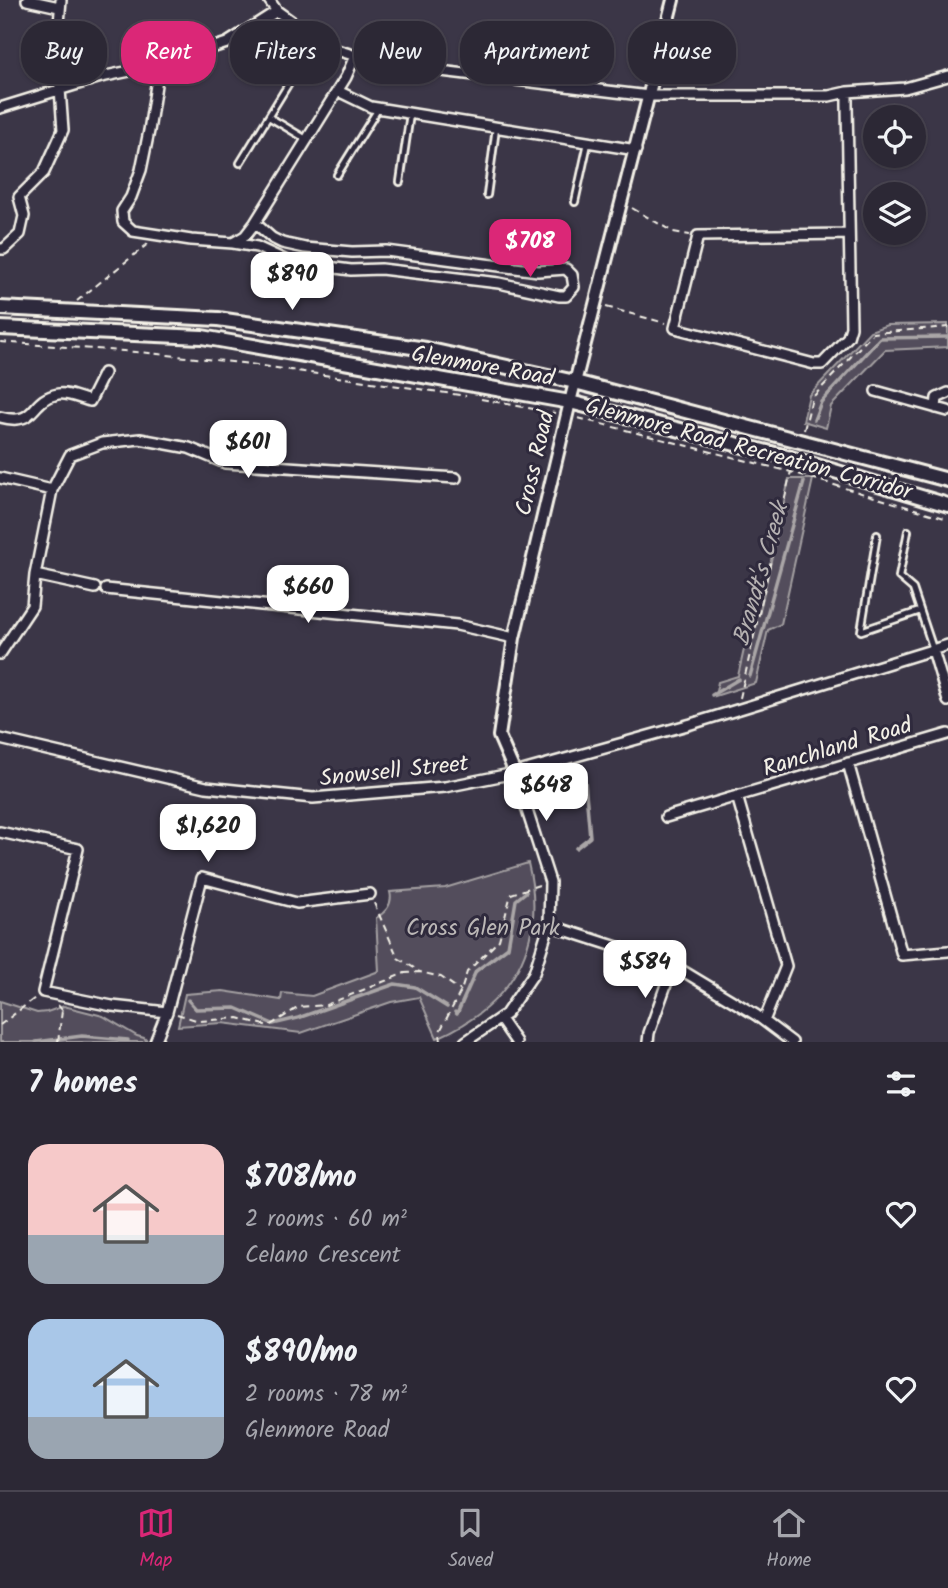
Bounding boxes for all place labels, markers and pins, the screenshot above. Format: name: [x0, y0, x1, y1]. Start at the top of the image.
pin: $708: [489, 219, 571, 279]
pin: $890: [251, 252, 333, 312]
pin: $601: [207, 420, 289, 480]
pin: $660: [267, 566, 349, 625]
pin: $648: [505, 764, 587, 823]
pin: $1,620: [151, 804, 265, 864]
pin: $584: [604, 940, 686, 1000]

